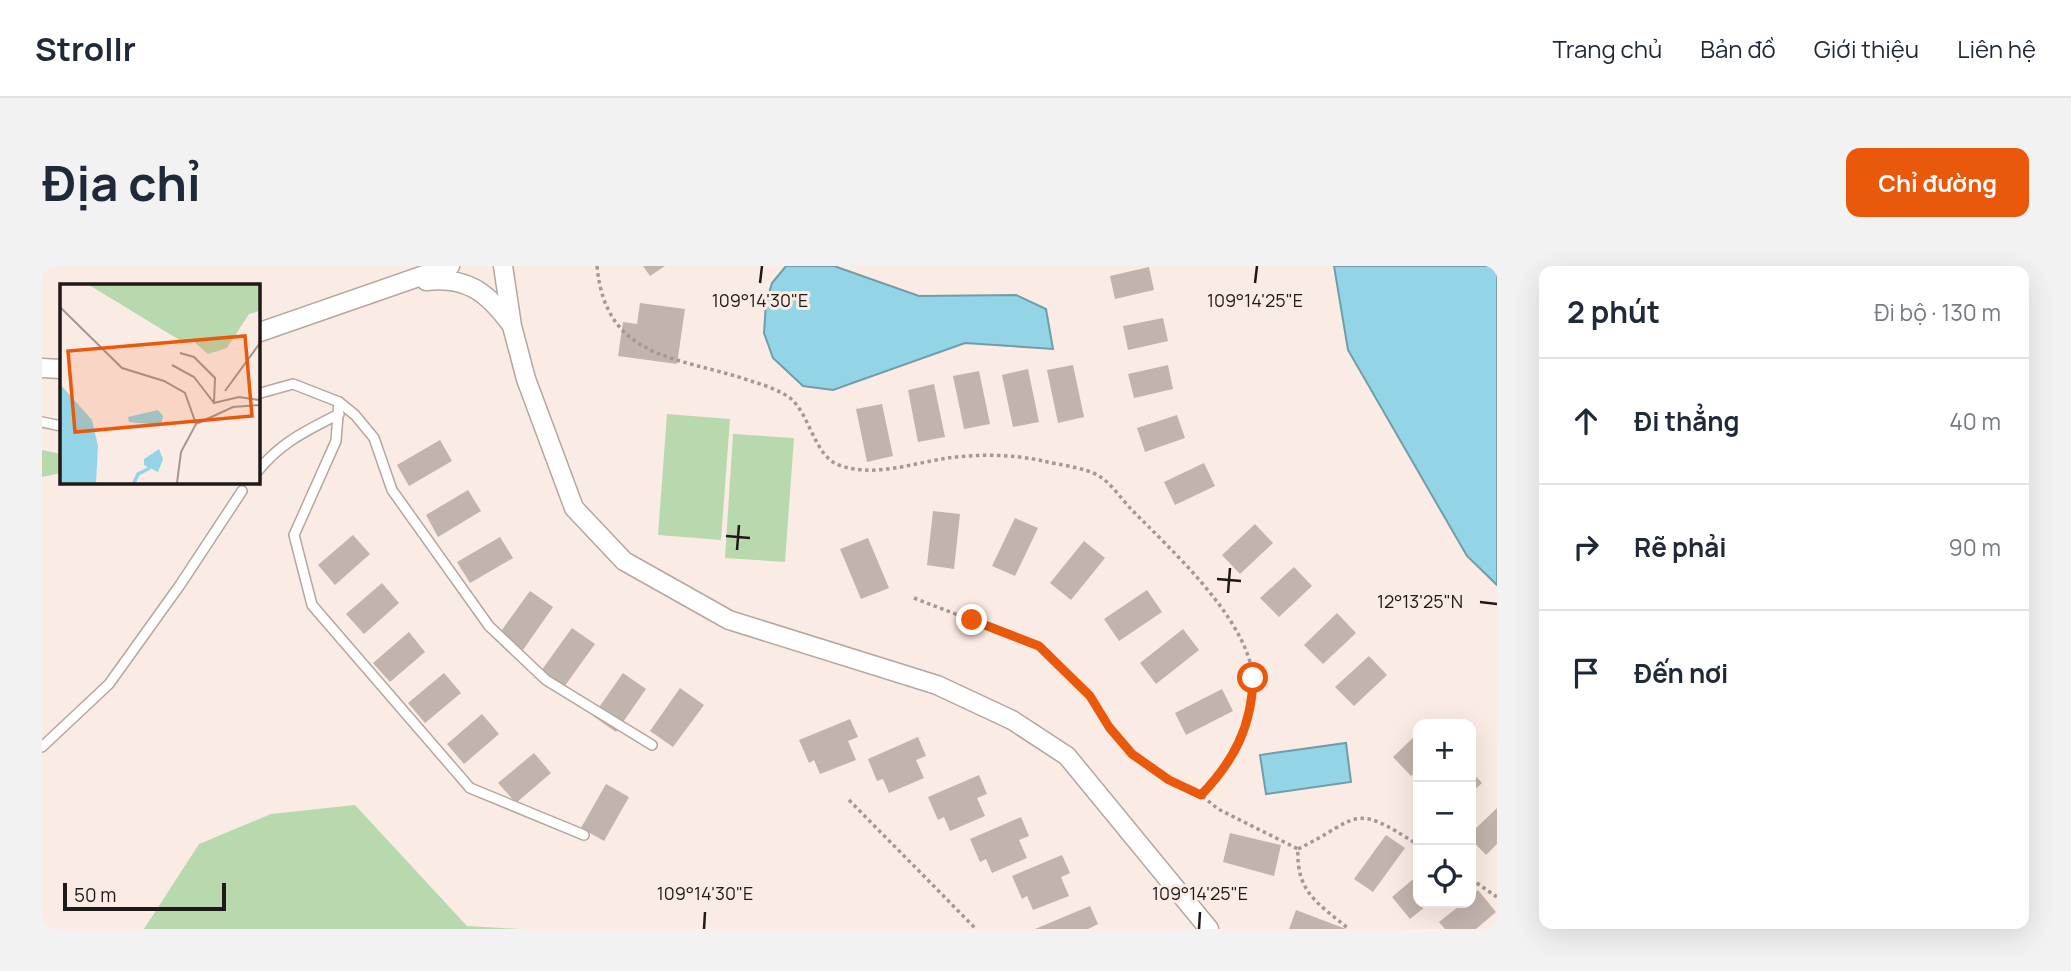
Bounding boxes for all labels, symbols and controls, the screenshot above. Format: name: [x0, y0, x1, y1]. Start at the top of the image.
text: Strollr: [35, 26, 136, 71]
text: Trang chủ: [1553, 32, 1662, 65]
text: Bản đồ: [1700, 32, 1776, 65]
text: Giới thiệu: [1814, 32, 1919, 65]
text: Liên hệ: [1957, 32, 2036, 65]
button: Chỉ đường: [1846, 148, 2029, 217]
text: Địa chỉ: [42, 149, 201, 216]
inset map: [60, 284, 259, 483]
text: 109°14'30"E: [712, 288, 808, 312]
text: 109°14'25"E: [1207, 288, 1303, 312]
text: 2 phút: [1567, 291, 1660, 332]
text: Đi bộ · 130 m: [1874, 296, 2001, 328]
icon: ahead: [1567, 402, 1605, 440]
text: Đi thẳng: [1634, 403, 1740, 439]
text: 40 m: [1949, 405, 2001, 437]
icon: right: [1567, 528, 1605, 566]
text: Rẽ phải: [1634, 529, 1727, 565]
text: 90 m: [1949, 531, 2001, 563]
text: 12°13'25"N: [1377, 589, 1463, 613]
route end: [956, 604, 987, 635]
icon: arrive: [1567, 654, 1605, 692]
text: Đến nơi: [1634, 655, 1728, 691]
route start: [1237, 662, 1268, 693]
map controls: [1413, 719, 1476, 908]
button: +: [1413, 719, 1476, 782]
button: −: [1413, 782, 1476, 845]
button: locate: [1413, 845, 1476, 908]
scale bar: [63, 880, 226, 912]
text: 109°14'30"E: [657, 881, 753, 905]
text: 109°14'25"E: [1152, 881, 1248, 905]
text: 50 m: [74, 882, 116, 908]

